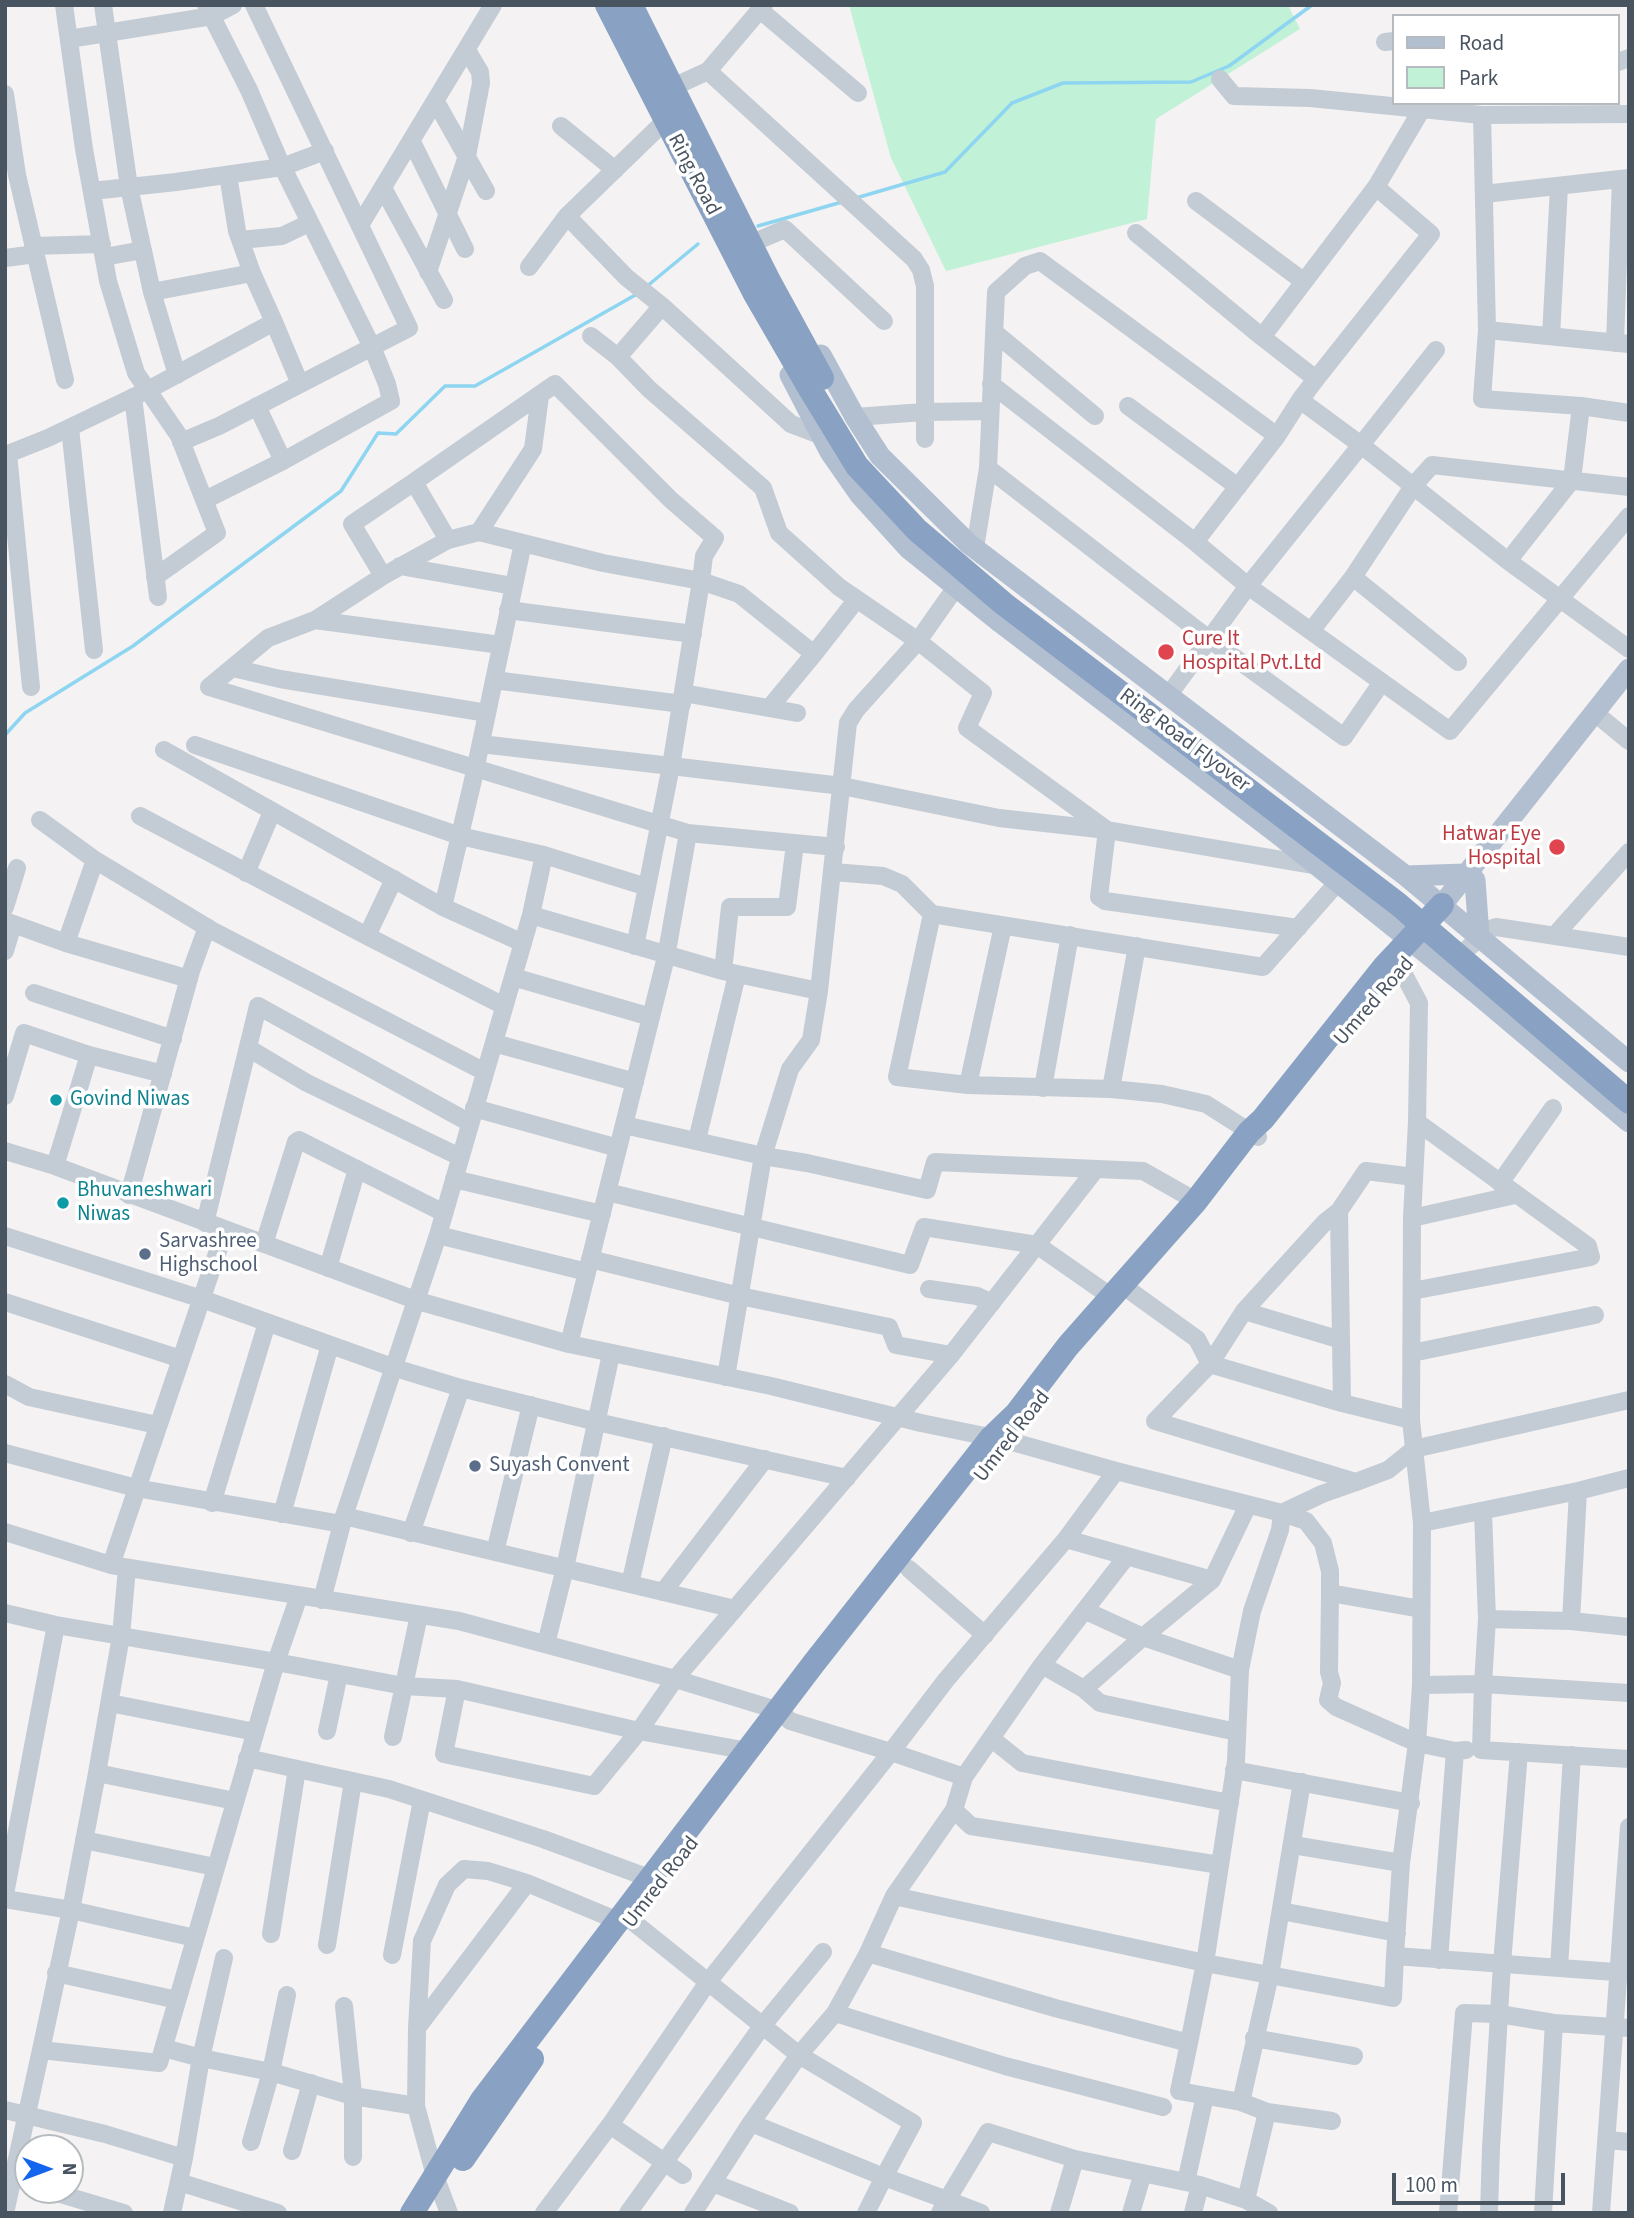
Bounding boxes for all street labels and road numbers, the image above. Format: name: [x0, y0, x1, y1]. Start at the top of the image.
street label: Ring Road: [661, 130, 725, 220]
street label: Ring Road Flyover: [1114, 684, 1254, 798]
street label: Umred Road: [1330, 952, 1420, 1052]
street label: Umred Road: [969, 1386, 1057, 1488]
street label: Umred Road: [618, 1832, 706, 1934]

